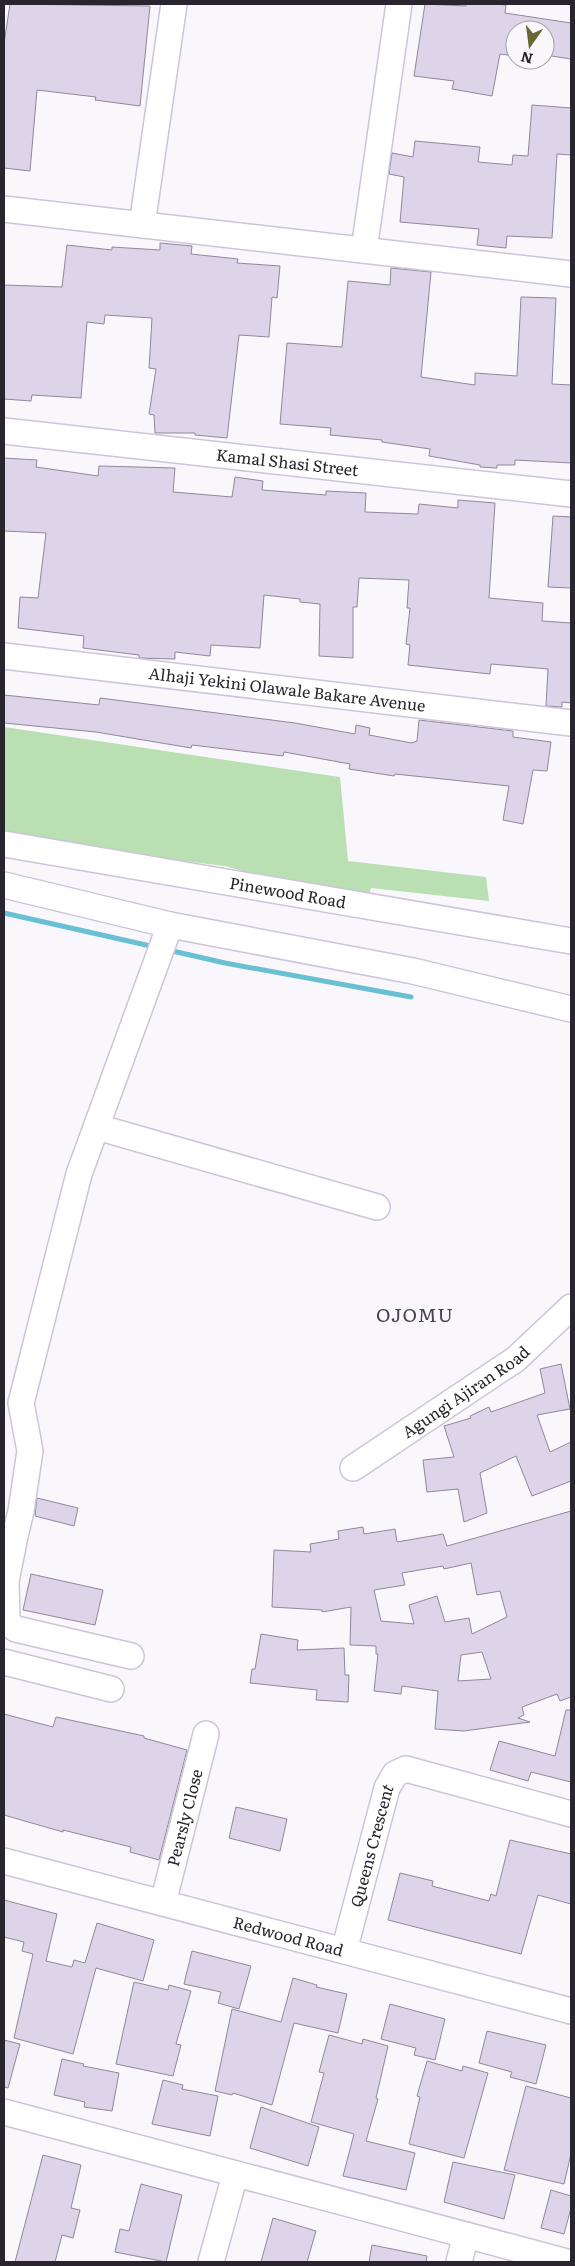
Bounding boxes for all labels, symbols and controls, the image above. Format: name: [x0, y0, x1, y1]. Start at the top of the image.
north arrow: [505, 20, 555, 70]
text: N: [518, 47, 535, 70]
street label: Kamal Shasi Street: [215, 442, 360, 481]
street label: Alhaji Yekini Olawale Bakare Avenue: [147, 660, 427, 717]
street label: Pinewood Road: [228, 870, 348, 913]
district label: OJOMU: [376, 1300, 454, 1328]
street label: Agungi Ajiran Road: [397, 1339, 534, 1443]
street label: Pearsly Close: [160, 1766, 208, 1869]
street label: Queens Crescent: [343, 1778, 399, 1909]
street label: Redwood Road: [231, 1909, 346, 1961]

